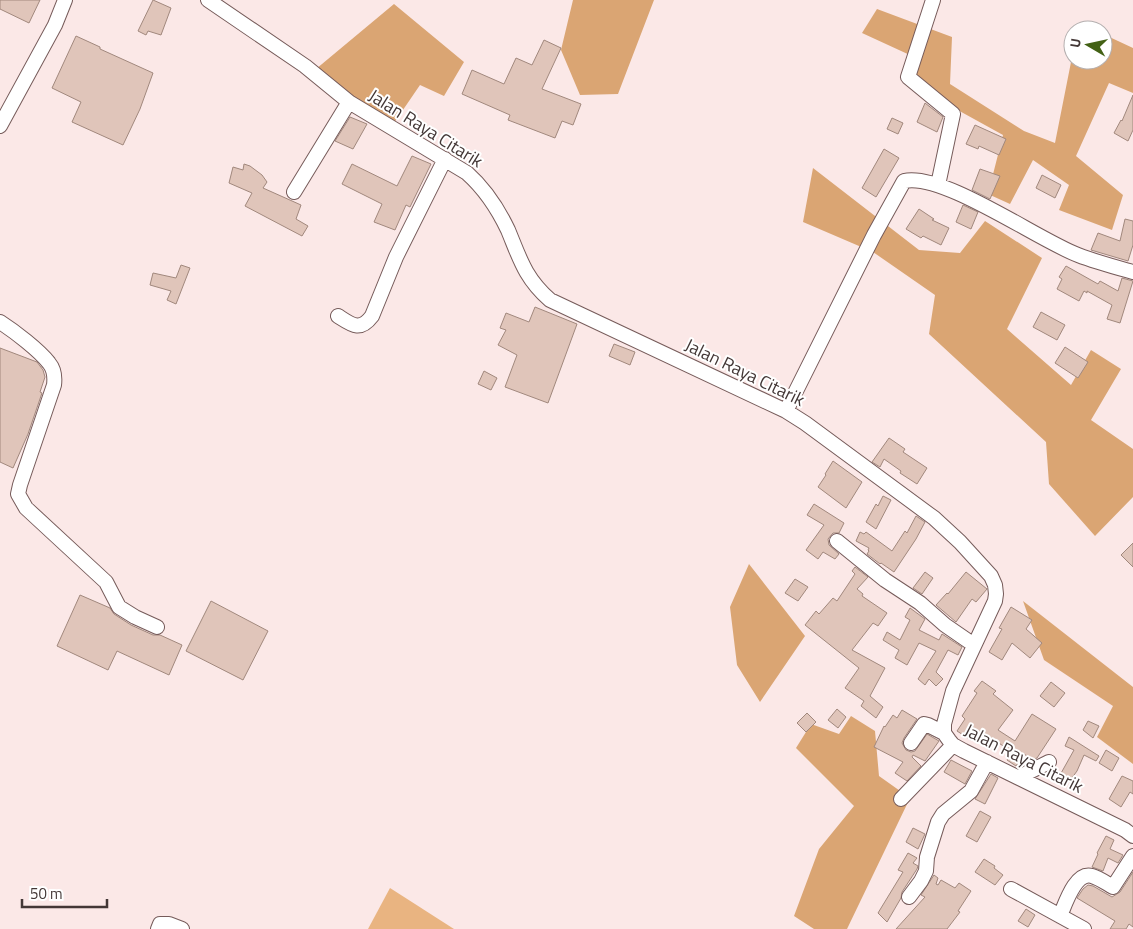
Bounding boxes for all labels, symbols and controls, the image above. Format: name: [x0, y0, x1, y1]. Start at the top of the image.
north arrow: [1063, 20, 1113, 70]
text: U: [1064, 37, 1086, 49]
street label: Jalan Raya Citarik: [364, 82, 489, 174]
street label: Jalan Raya Citarik: [680, 331, 810, 413]
street label: Jalan Raya Citarik: [960, 716, 1089, 800]
scale bar: [22, 876, 108, 908]
text: 50 m: [30, 882, 63, 905]

